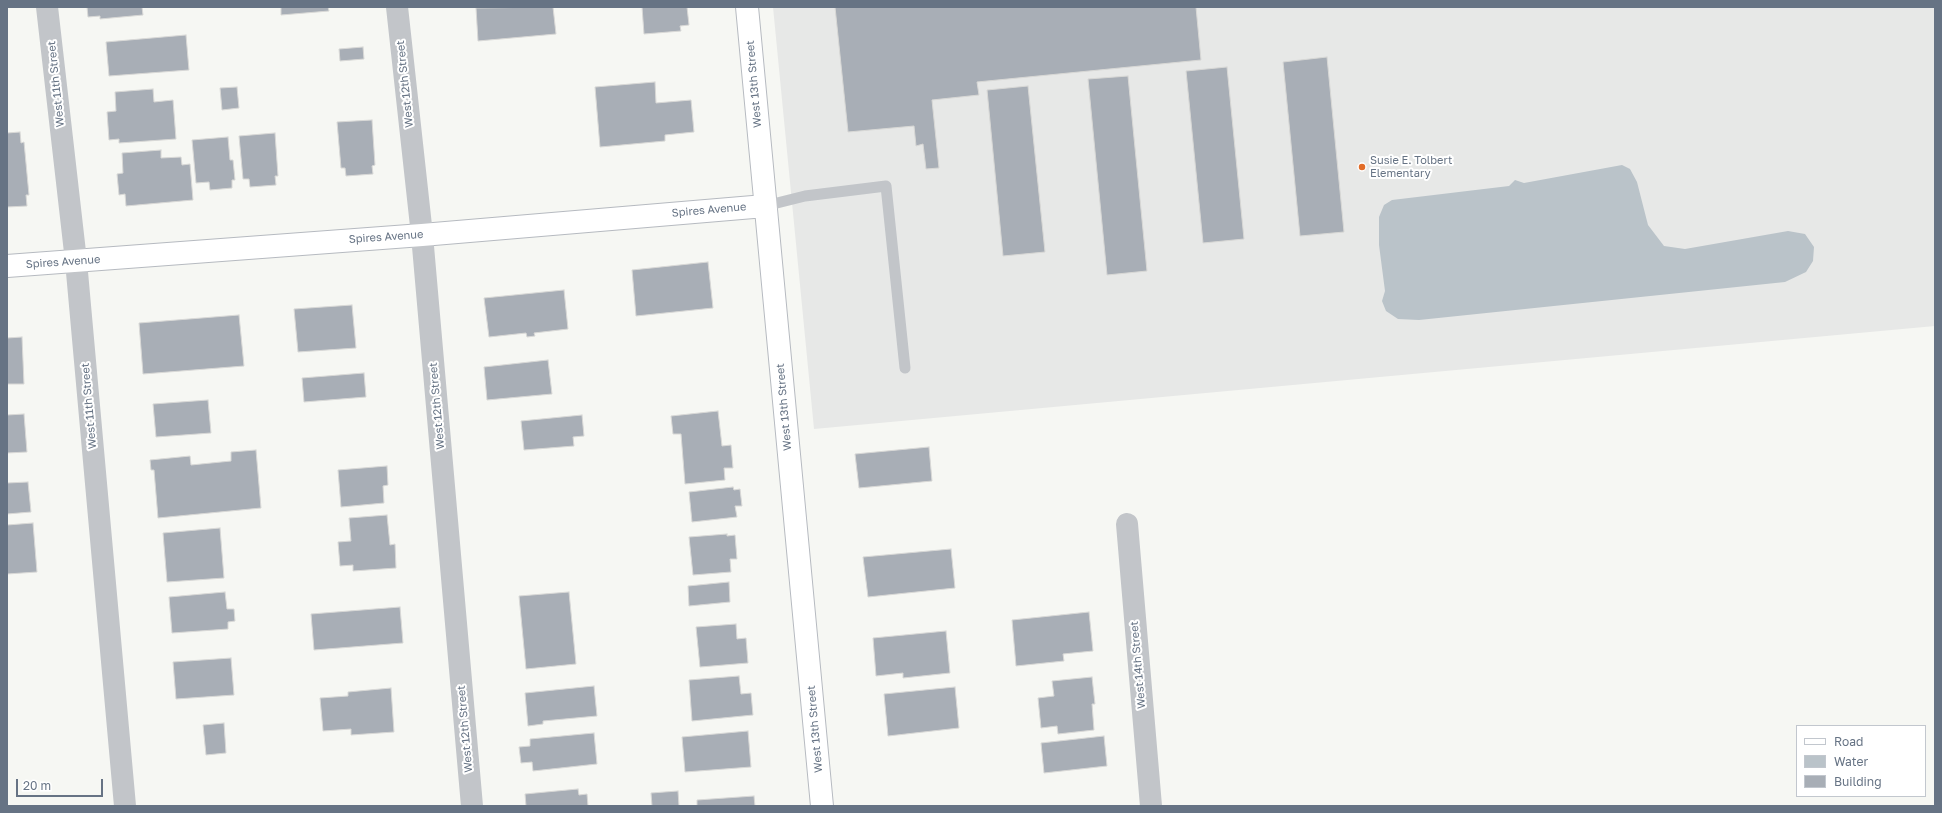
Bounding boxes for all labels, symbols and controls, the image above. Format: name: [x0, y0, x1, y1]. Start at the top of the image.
street label: West 11th Street: [45, 40, 67, 128]
street label: West 12th Street: [394, 40, 416, 128]
street label: West 13th Street: [744, 40, 764, 128]
place label: Susie E. Tolbert Elementary: [1370, 154, 1452, 180]
marker: Susie E. Tolbert Elementary: [1357, 162, 1367, 172]
street label: Spires Avenue: [671, 200, 747, 220]
street label: Spires Avenue: [348, 228, 424, 246]
street label: Spires Avenue: [25, 253, 101, 271]
street label: West 11th Street: [79, 362, 99, 450]
street label: West 12th Street: [427, 362, 447, 450]
street label: West 13th Street: [774, 363, 794, 451]
street label: West 14th Street: [1128, 621, 1148, 709]
street label: West 12th Street: [455, 685, 475, 773]
street label: West 13th Street: [805, 685, 825, 773]
legend: [1796, 725, 1926, 797]
text: Road: [1834, 734, 1863, 749]
text: Water: [1834, 754, 1868, 769]
scale bar: [18, 771, 105, 797]
text: Building: [1834, 774, 1882, 789]
text: 20 m: [23, 778, 51, 793]

